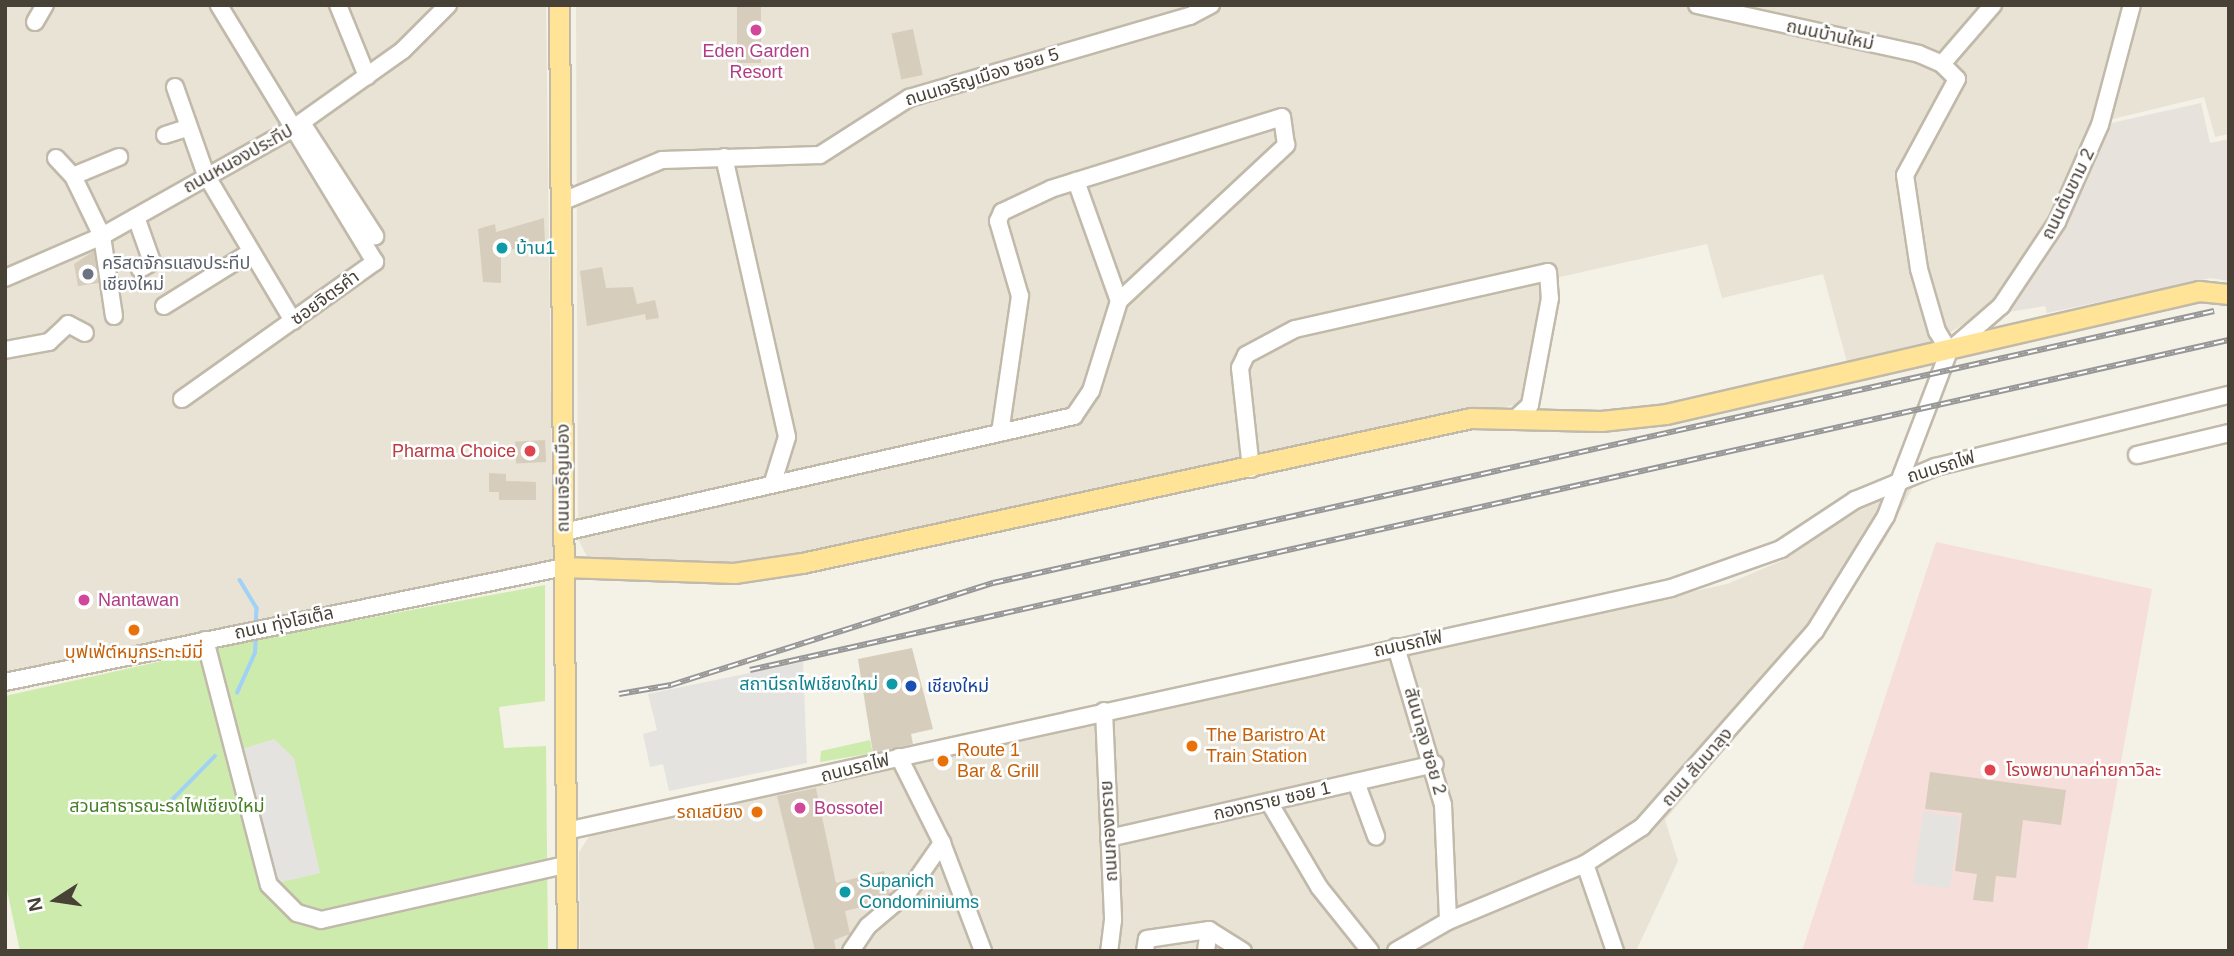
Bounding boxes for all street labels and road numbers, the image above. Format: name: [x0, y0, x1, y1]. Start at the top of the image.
street label: ถนนบ้านใหม่: [1784, 15, 1876, 55]
street label: ถนนเจริญเมือง ซอย 5: [902, 43, 1062, 111]
street label: ถนนหนองประทีป: [179, 120, 297, 198]
street label: ถนนต้นขาม 2: [2037, 145, 2099, 243]
street label: ซอยจิตรคำ: [287, 266, 363, 330]
street label: ถนนเจริญเมือง: [552, 424, 574, 532]
street label: ถนนรถไฟ: [1904, 446, 1978, 488]
street label: ถนน ทุ่งโฮเต็ล: [232, 602, 336, 644]
street label: ถนนรถไฟ: [1372, 626, 1444, 662]
street label: สันนาลุง ซอย 2: [1399, 685, 1451, 797]
street label: ถนน สันนาลุง: [1657, 723, 1737, 811]
street label: ถนนรถไฟ: [818, 749, 892, 787]
street label: กองทราย ซอย 1: [1211, 777, 1333, 825]
street label: ถนนกองทราย: [1096, 780, 1122, 882]

